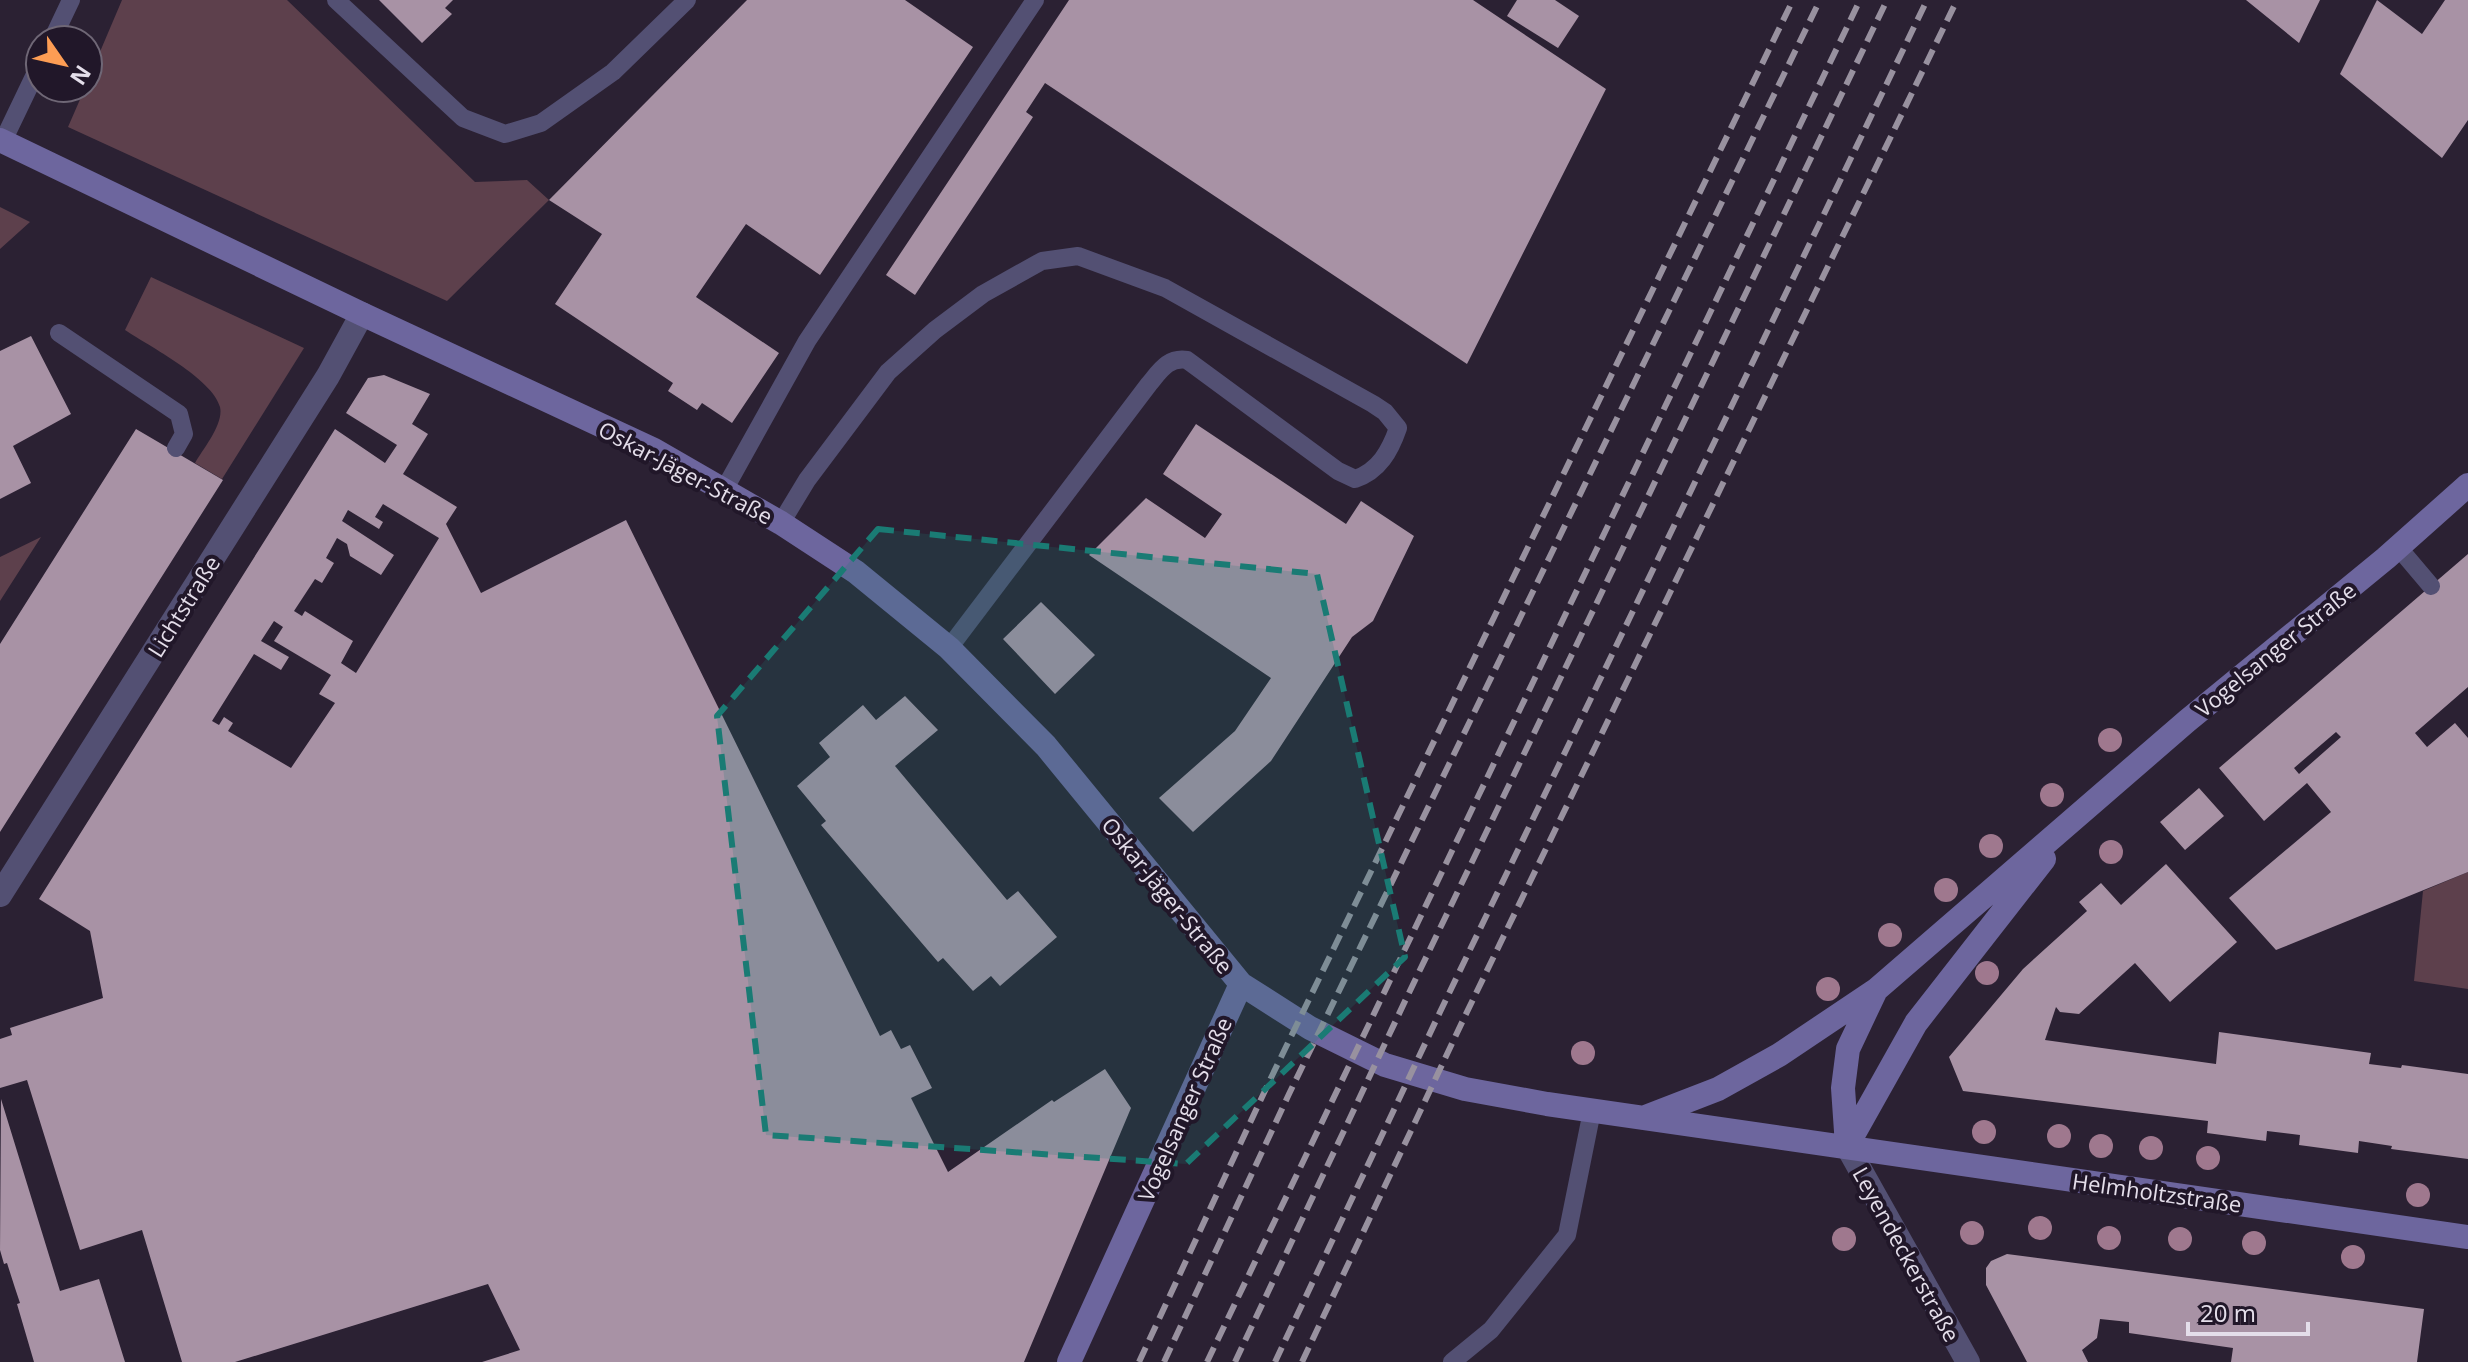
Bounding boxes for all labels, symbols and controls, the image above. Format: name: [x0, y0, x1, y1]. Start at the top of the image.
north arrow: [24, 24, 104, 104]
text: N: [64, 60, 99, 92]
street label: Oskar-Jäger-Straße: [594, 413, 778, 531]
street label: Lichtstraße: [140, 549, 226, 663]
street label: Vogelsanger Straße: [2188, 575, 2362, 723]
street label: Oskar-Jäger-Straße: [1096, 811, 1240, 979]
street label: Vogelsanger Straße: [1130, 1012, 1238, 1206]
street label: Leyendeckerstraße: [1846, 1161, 1968, 1347]
street label: Helmholtzstraße: [2070, 1165, 2244, 1219]
scale bar: [2188, 1286, 2308, 1336]
text: 20 m: [2200, 1296, 2256, 1329]

